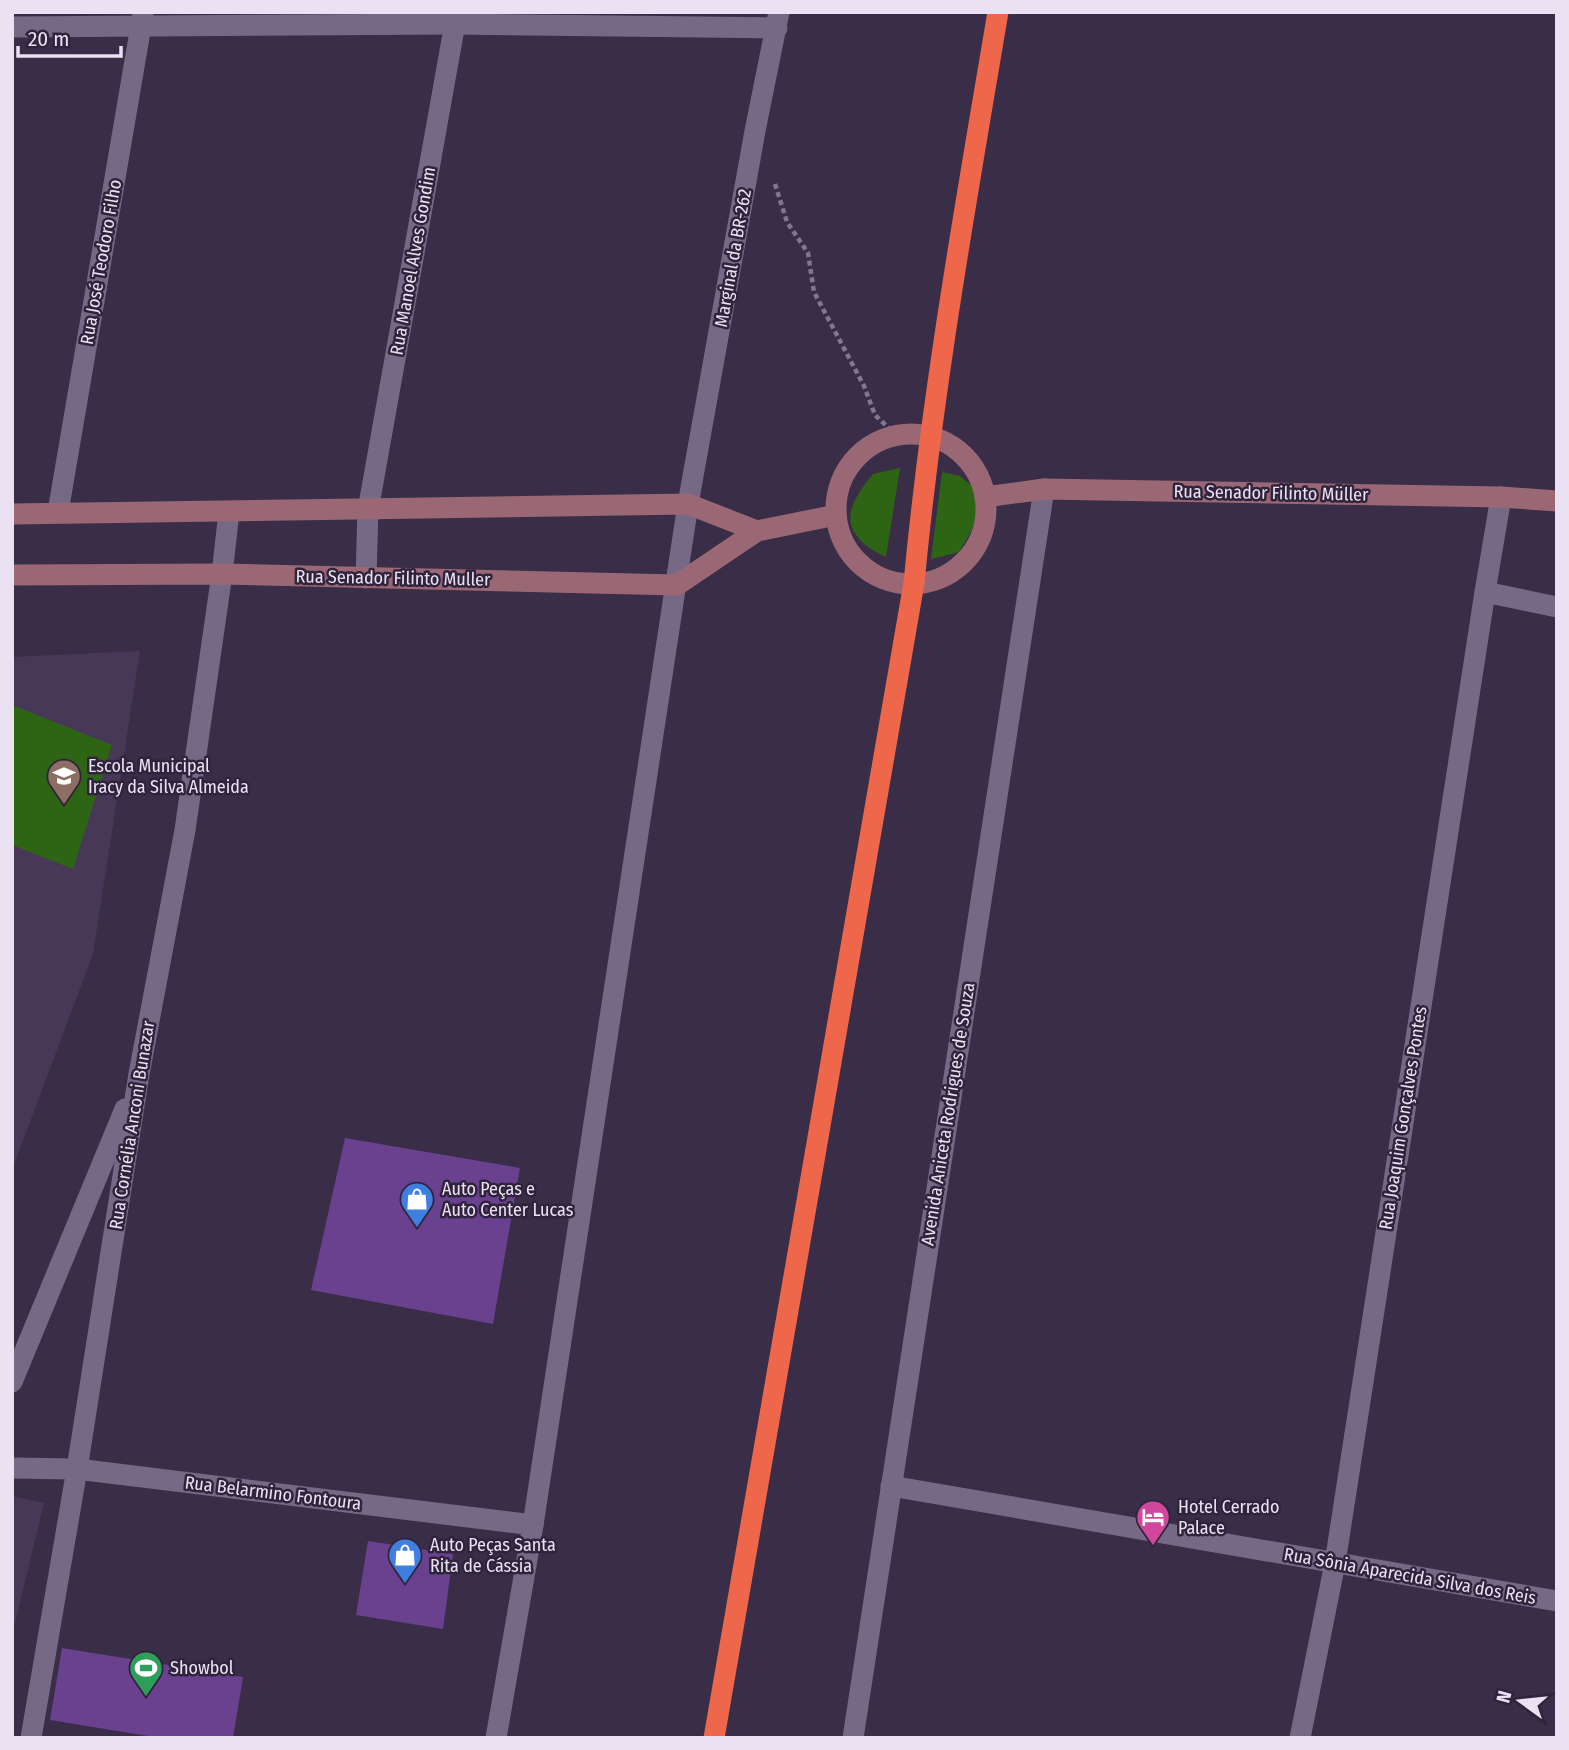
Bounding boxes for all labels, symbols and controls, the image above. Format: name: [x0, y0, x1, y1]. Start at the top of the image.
scale bar: [18, 14, 121, 58]
text: 20 m: [28, 26, 69, 52]
street label: Rua Manoel Alves Gondim: [386, 165, 440, 357]
street label: Rua José Teodoro Filho: [76, 178, 126, 346]
street label: Marginal da BR-262: [710, 187, 756, 329]
street label: Rua Senador Filinto Müller: [1173, 480, 1369, 506]
street label: Rua Senador Filinto Muller: [295, 565, 491, 591]
place label: Escola Municipal Iracy da Silva Almeida: [88, 755, 249, 798]
school or university icon: Escola Municipal Iracy da Silva Almeida: [45, 757, 83, 806]
street label: Avenida Aniceta Rodrigues de Souza: [916, 981, 980, 1247]
street label: Rua Joaquim Gonçalves Pontes: [1374, 1004, 1432, 1231]
street label: Rua Cornélia Anconi Bunazar: [105, 1018, 159, 1231]
place label: Auto Peças e Auto Center Lucas: [442, 1178, 574, 1221]
shop icon: Auto Peças e Auto Center Lucas: [398, 1180, 436, 1229]
street label: Rua Belarmino Fontoura: [184, 1471, 363, 1515]
place label: Hotel Cerrado Palace: [1178, 1496, 1279, 1539]
hotel icon: Hotel Cerrado Palace: [1134, 1498, 1172, 1547]
place label: Auto Peças Santa Rita de Cássia: [430, 1534, 556, 1577]
shop icon: Auto Peças Santa Rita de Cássia: [386, 1536, 424, 1585]
street label: Rua Sônia Aparecida Silva dos Reis: [1282, 1543, 1538, 1609]
sports icon: Showbol: [127, 1649, 165, 1698]
place label: Showbol: [170, 1657, 234, 1679]
north arrow: [1485, 1666, 1555, 1736]
text: N: [1491, 1688, 1517, 1705]

